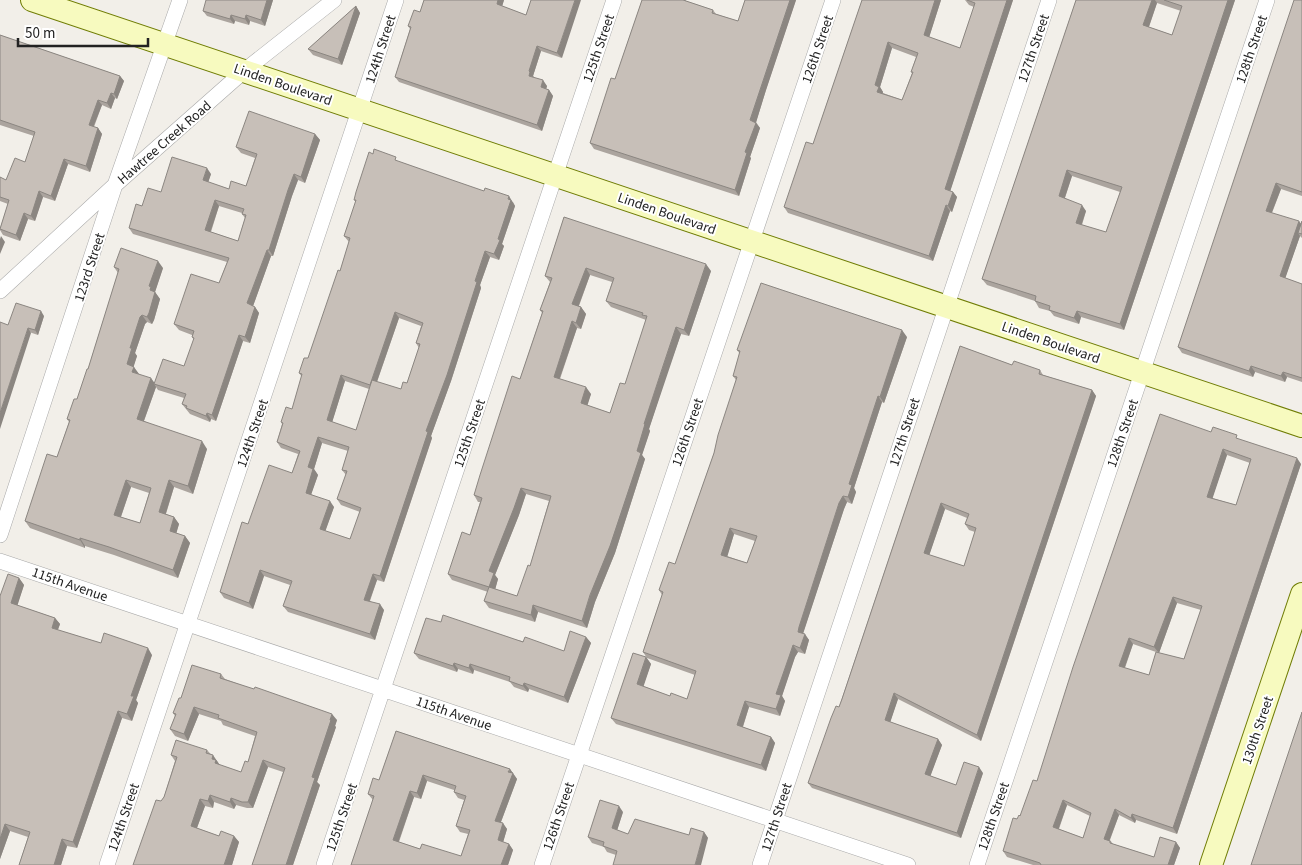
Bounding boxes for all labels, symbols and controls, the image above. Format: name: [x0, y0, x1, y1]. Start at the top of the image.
street label: 125th Street: [578, 11, 620, 85]
street label: 127th Street: [1013, 11, 1055, 85]
street label: 124th Street: [360, 12, 402, 86]
street label: 126th Street: [797, 12, 839, 86]
street label: 128th Street: [1231, 12, 1273, 86]
scale bar: [18, 15, 148, 47]
text: 50 m: [25, 23, 55, 44]
street label: Linden Boulevard: [231, 59, 335, 111]
street label: Hawtree Creek Road: [113, 96, 216, 189]
street label: Linden Boulevard: [615, 188, 719, 240]
street label: 123rd Street: [69, 230, 111, 304]
street label: Linden Boulevard: [999, 317, 1103, 369]
street label: 126th Street: [667, 395, 709, 469]
street label: 127th Street: [884, 395, 926, 469]
street label: 124th Street: [232, 396, 274, 470]
street label: 125th Street: [449, 396, 491, 470]
street label: 128th Street: [1102, 396, 1144, 470]
street label: 115th Avenue: [29, 563, 110, 607]
street label: 115th Avenue: [413, 692, 494, 736]
street label: 130th Street: [1237, 693, 1279, 767]
street label: 126th Street: [538, 779, 580, 853]
street label: 128th Street: [973, 779, 1015, 853]
street label: 124th Street: [103, 780, 145, 854]
street label: 125th Street: [321, 780, 363, 854]
street label: 127th Street: [756, 780, 798, 854]

